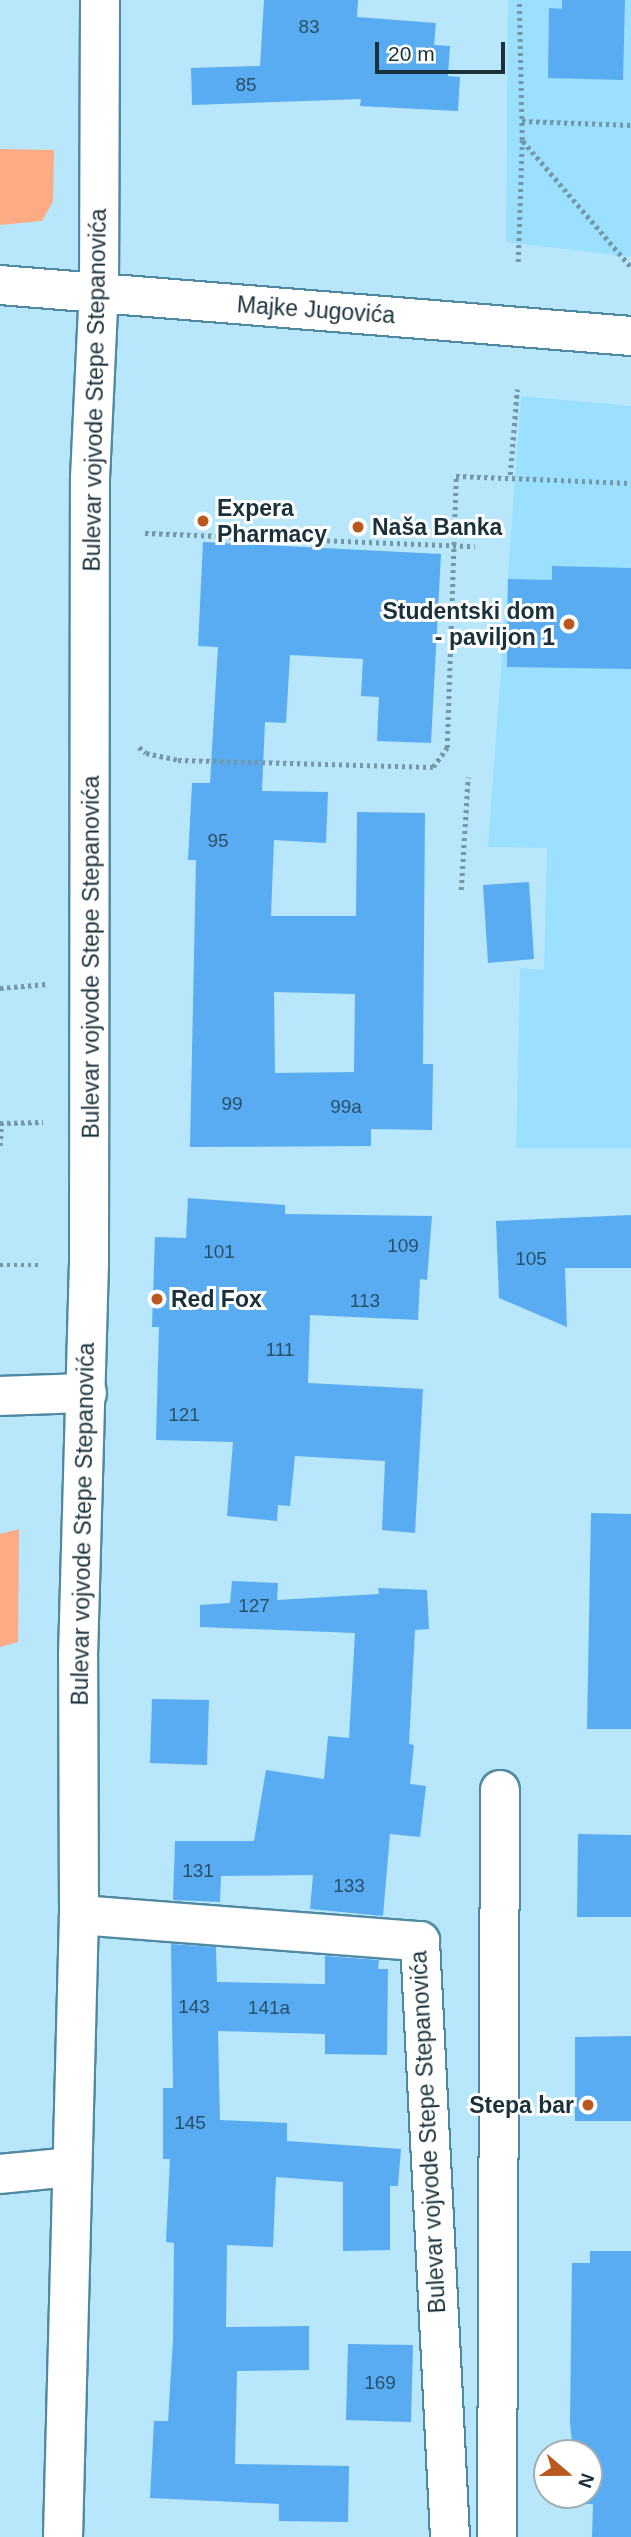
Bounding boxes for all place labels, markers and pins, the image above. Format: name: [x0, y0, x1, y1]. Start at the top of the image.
place label: Expera Pharmacy: [217, 494, 327, 548]
marker: Expera Pharmacy: [195, 513, 211, 529]
place label: Naša Banka: [372, 513, 502, 541]
marker: Naša Banka: [350, 519, 366, 535]
place label: Studentski dom - paviljon 1: [382, 597, 555, 651]
marker: Studentski dom - paviljon 1: [561, 616, 577, 632]
place label: Red Fox: [171, 1285, 262, 1313]
marker: Red Fox: [149, 1291, 165, 1307]
place label: Stepa bar: [469, 2091, 574, 2119]
marker: Stepa bar: [580, 2097, 596, 2113]

